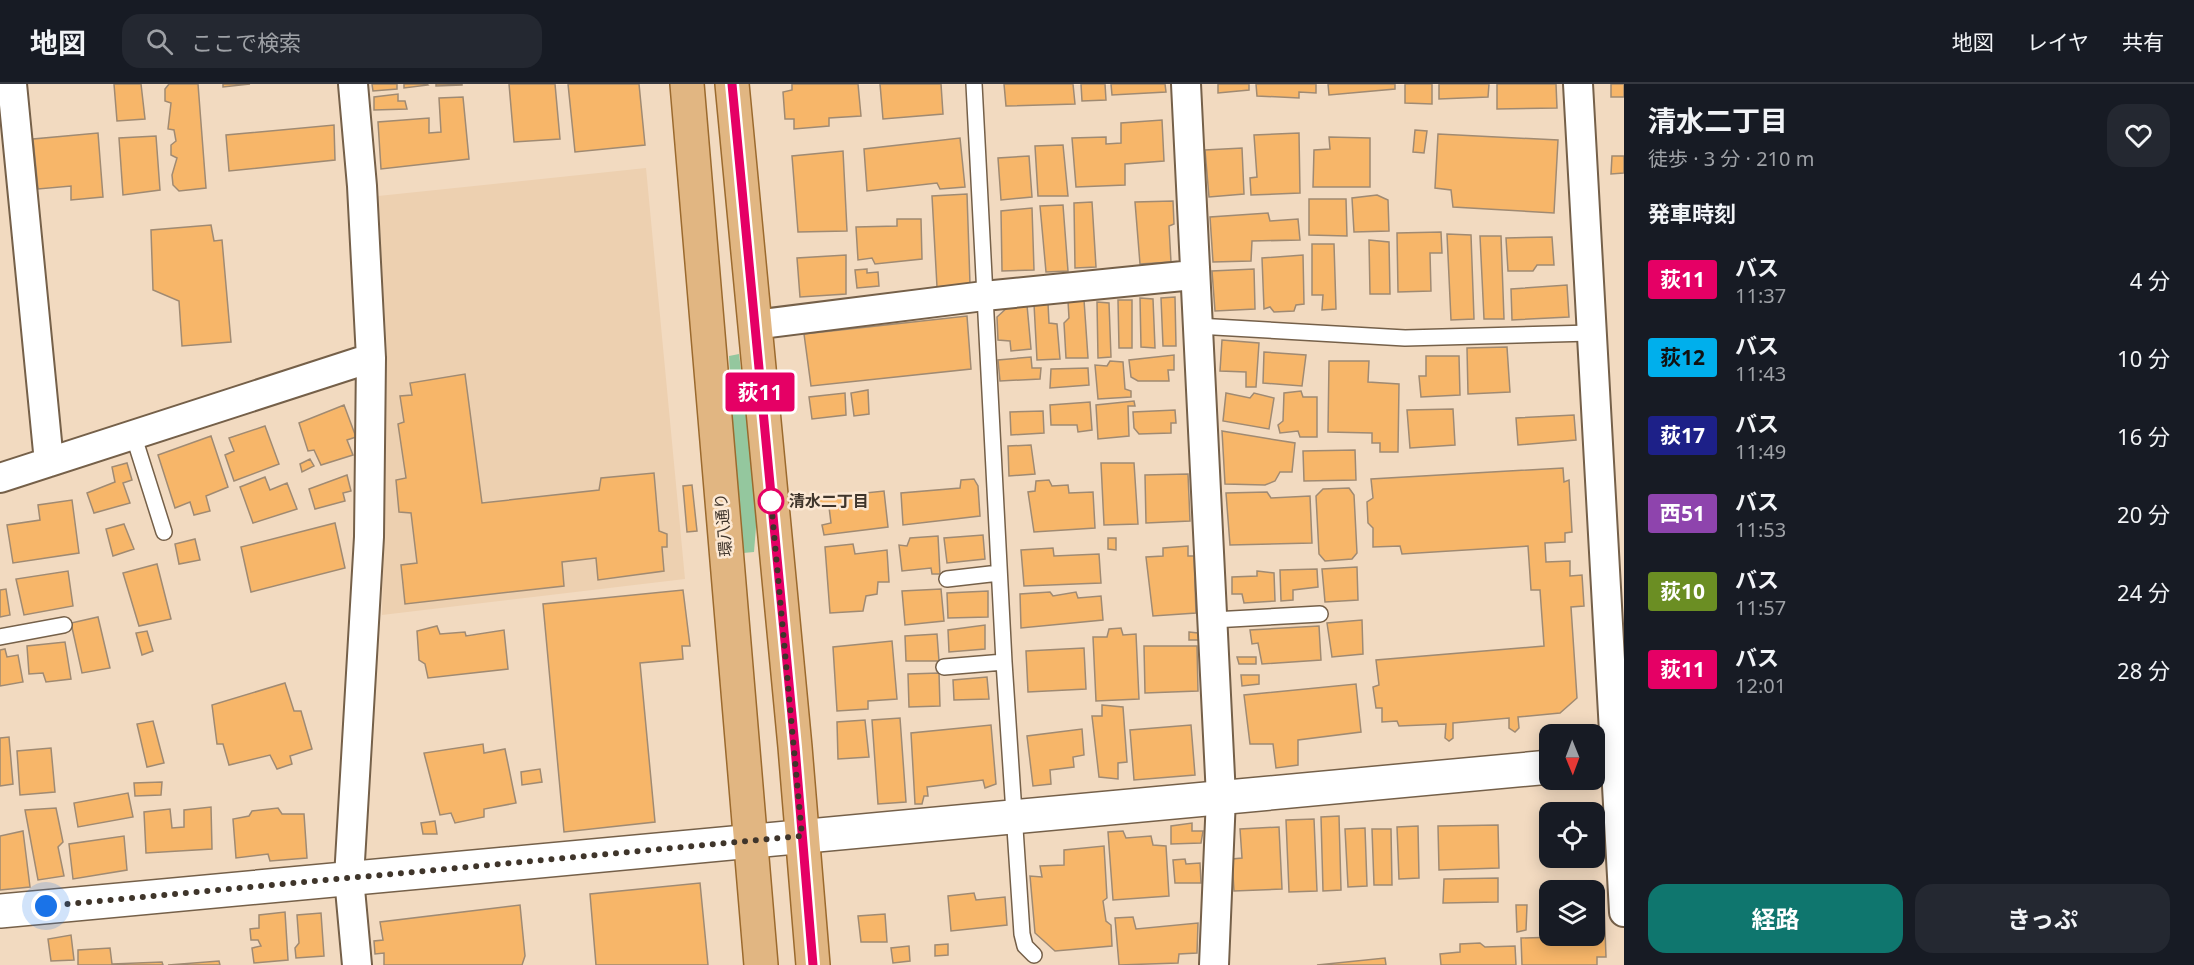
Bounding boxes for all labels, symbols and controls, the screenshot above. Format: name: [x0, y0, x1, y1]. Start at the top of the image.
search box: [122, 14, 542, 68]
text: 地図: [30, 23, 86, 61]
icon: search: [143, 25, 176, 58]
text: ここで検索: [191, 27, 301, 57]
text: 地図: [1952, 28, 1994, 56]
text: レイヤ: [2027, 28, 2089, 56]
text: 共有: [2122, 28, 2164, 56]
text: 清水二丁目: [1648, 101, 1788, 139]
button: heart: [2107, 104, 2170, 167]
text: 徒歩 · 3 分 · 210 m: [1648, 145, 1814, 172]
text: 発車時刻: [1648, 198, 1736, 228]
text: バス: [1735, 252, 1779, 282]
text: 荻11: [1660, 265, 1705, 293]
text: 4 分: [2130, 265, 2170, 295]
text: 11:37: [1735, 282, 1786, 309]
text: バス: [1735, 330, 1779, 360]
text: 荻12: [1660, 343, 1705, 371]
text: 10 分: [2117, 343, 2170, 373]
text: 11:43: [1735, 360, 1786, 387]
line badge: 荻11: [726, 372, 795, 412]
text: 荻11: [737, 378, 783, 406]
text: バス: [1735, 408, 1779, 438]
text: 荻17: [1660, 421, 1705, 449]
text: 16 分: [2117, 421, 2170, 451]
text: 11:49: [1735, 438, 1786, 465]
text: バス: [1735, 486, 1779, 516]
marker: 清水二丁目: [758, 488, 784, 514]
place label: 清水二丁目: [789, 490, 869, 512]
street label: 環八通り: [709, 492, 737, 558]
text: 西51: [1660, 499, 1705, 527]
text: 20 分: [2117, 499, 2170, 529]
text: 11:53: [1735, 516, 1786, 543]
text: バス: [1735, 564, 1779, 594]
text: 荻10: [1660, 577, 1705, 605]
text: 24 分: [2117, 577, 2170, 607]
text: 11:57: [1735, 594, 1786, 621]
text: バス: [1735, 642, 1779, 672]
text: 荻11: [1660, 655, 1705, 683]
text: 28 分: [2117, 655, 2170, 685]
text: 12:01: [1735, 672, 1786, 699]
north arrow: [1539, 724, 1605, 790]
map controls: [1539, 724, 1605, 946]
button: locate: [1539, 802, 1605, 868]
button: layers: [1539, 880, 1605, 946]
button: 経路: [1648, 884, 1903, 953]
button: きっぷ: [1915, 884, 2170, 953]
your location: [31, 891, 61, 921]

